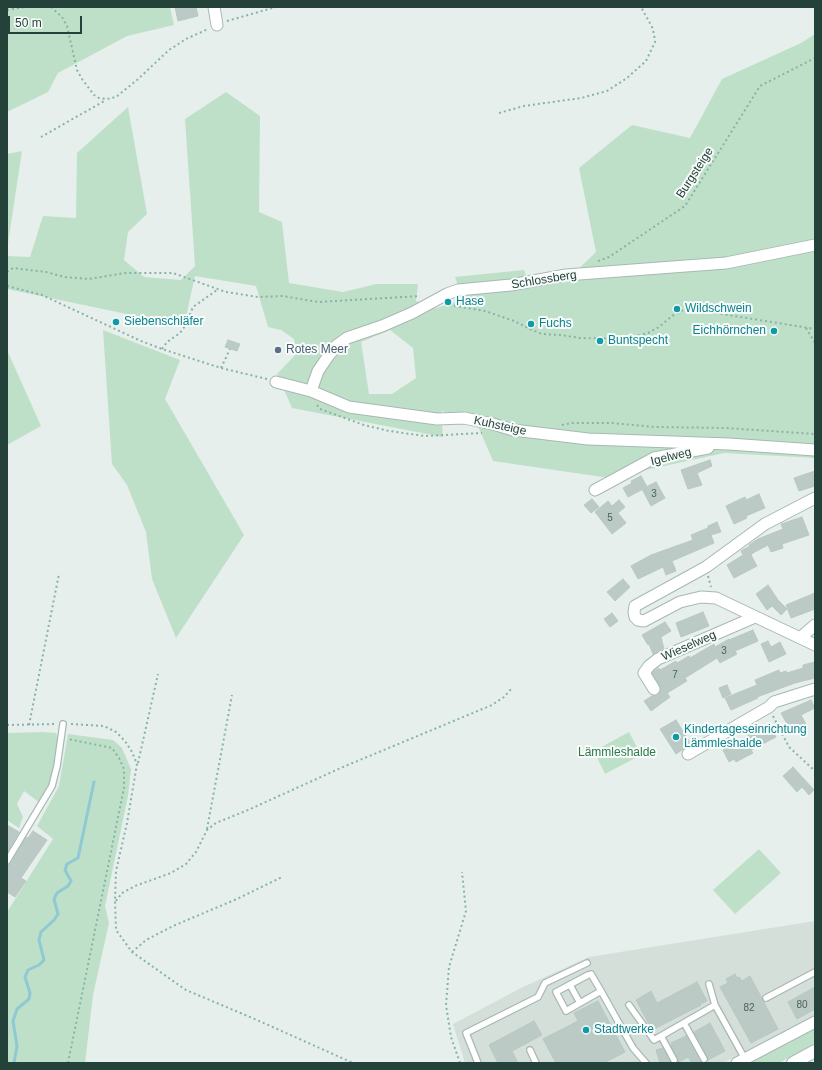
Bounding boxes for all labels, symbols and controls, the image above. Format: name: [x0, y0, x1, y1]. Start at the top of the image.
scale bar: [10, 8, 84, 34]
text: 50 m: [15, 16, 42, 30]
street label: Burgsteige: [673, 145, 717, 201]
street label: Schlossberg: [510, 268, 578, 292]
place label: Hase: [456, 295, 484, 309]
marker: Hase: [443, 297, 453, 307]
place label: Wildschwein: [685, 302, 752, 316]
marker: Wildschwein: [672, 304, 682, 314]
place label: Siebenschläfer: [124, 315, 203, 329]
marker: Siebenschläfer: [111, 317, 121, 327]
place label: Fuchs: [539, 317, 572, 331]
marker: Fuchs: [526, 319, 536, 329]
place label: Eichhörnchen: [693, 324, 766, 338]
marker: Eichhörnchen: [769, 326, 779, 336]
place label: Buntspecht: [608, 334, 668, 348]
marker: Buntspecht: [595, 336, 605, 346]
place label: Rotes Meer: [286, 343, 348, 357]
marker: Rotes Meer: [273, 345, 283, 355]
street label: Kuhsteige: [472, 413, 528, 439]
street label: Igelweg: [649, 445, 693, 469]
house number: 3: [651, 488, 657, 500]
house number: 5: [607, 512, 613, 524]
street label: Wieselweg: [660, 628, 718, 664]
house number: 3: [721, 645, 727, 657]
house number: 7: [672, 669, 678, 681]
place label: Kindertageseinrichtung Lämmleshalde: [684, 723, 807, 751]
marker: Kindertageseinrichtung Lämmleshalde: [671, 732, 681, 742]
park label: Lämmleshalde: [578, 746, 656, 760]
house number: 80: [796, 999, 808, 1011]
house number: 82: [743, 1002, 755, 1014]
place label: Stadtwerke: [594, 1023, 654, 1037]
marker: Stadtwerke: [581, 1025, 591, 1035]

